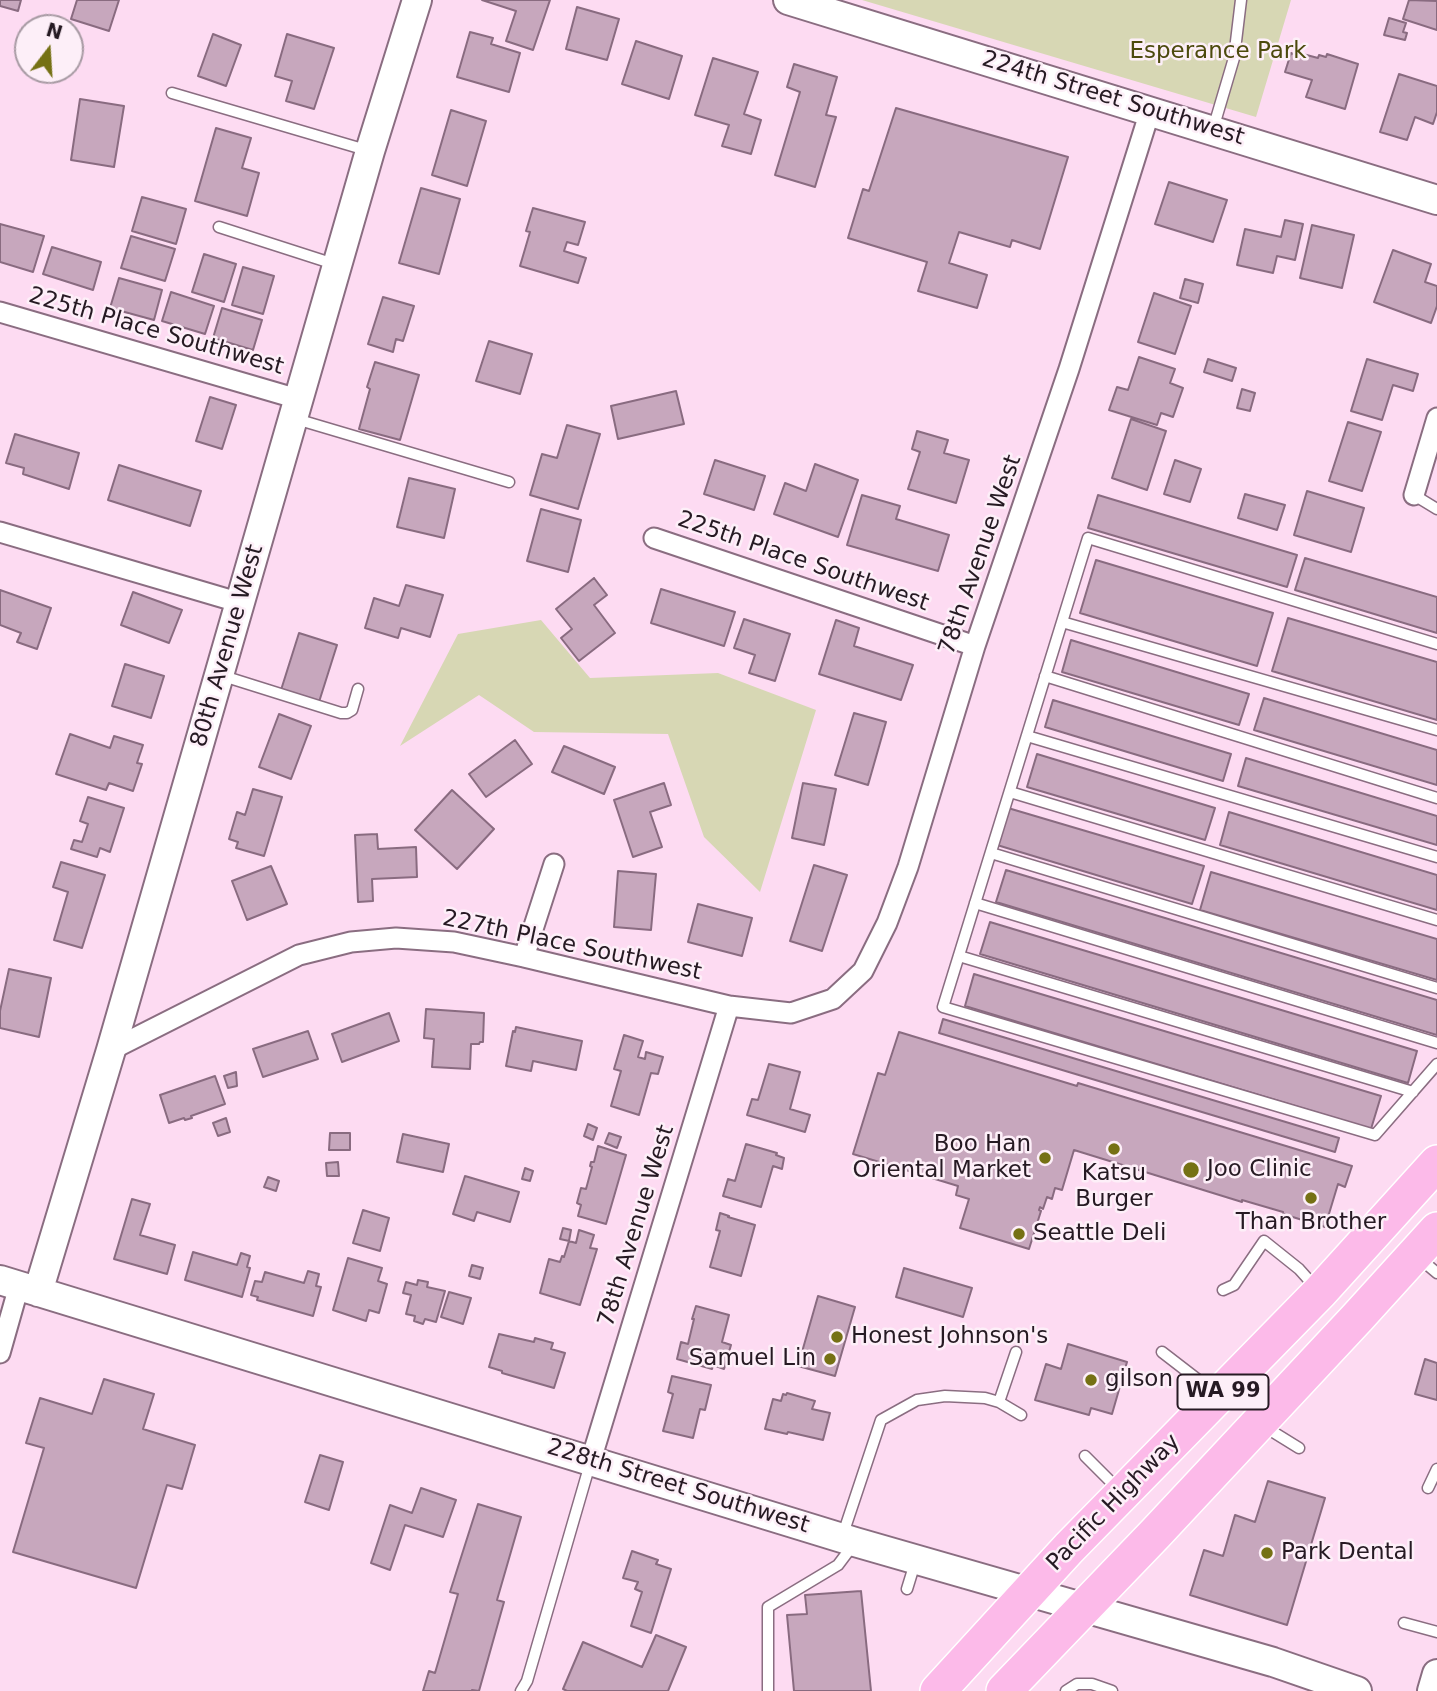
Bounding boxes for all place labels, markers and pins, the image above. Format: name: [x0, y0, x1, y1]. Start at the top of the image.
place label: Boo Han Oriental Market: [852, 1131, 1031, 1185]
marker: Katsu Burger: [1106, 1141, 1122, 1157]
marker: Boo Han Oriental Market: [1037, 1150, 1053, 1166]
place label: Joo Clinic: [1207, 1156, 1312, 1184]
place label: Katsu Burger: [1075, 1160, 1153, 1214]
marker: Joo Clinic: [1181, 1160, 1201, 1180]
marker: Than Brother: [1303, 1190, 1319, 1206]
place label: Than Brother: [1236, 1209, 1386, 1237]
place label: Seattle Deli: [1033, 1220, 1166, 1248]
marker: Seattle Deli: [1011, 1226, 1027, 1242]
place label: Honest Johnson's: [851, 1323, 1048, 1351]
marker: Honest Johnson's: [829, 1329, 845, 1345]
place label: Samuel Lin: [689, 1345, 816, 1373]
marker: Samuel Lin: [822, 1351, 838, 1367]
place label: gilson: [1105, 1366, 1173, 1394]
marker: gilson: [1083, 1372, 1099, 1388]
place label: Park Dental: [1281, 1539, 1414, 1567]
marker: Park Dental: [1259, 1545, 1275, 1561]

